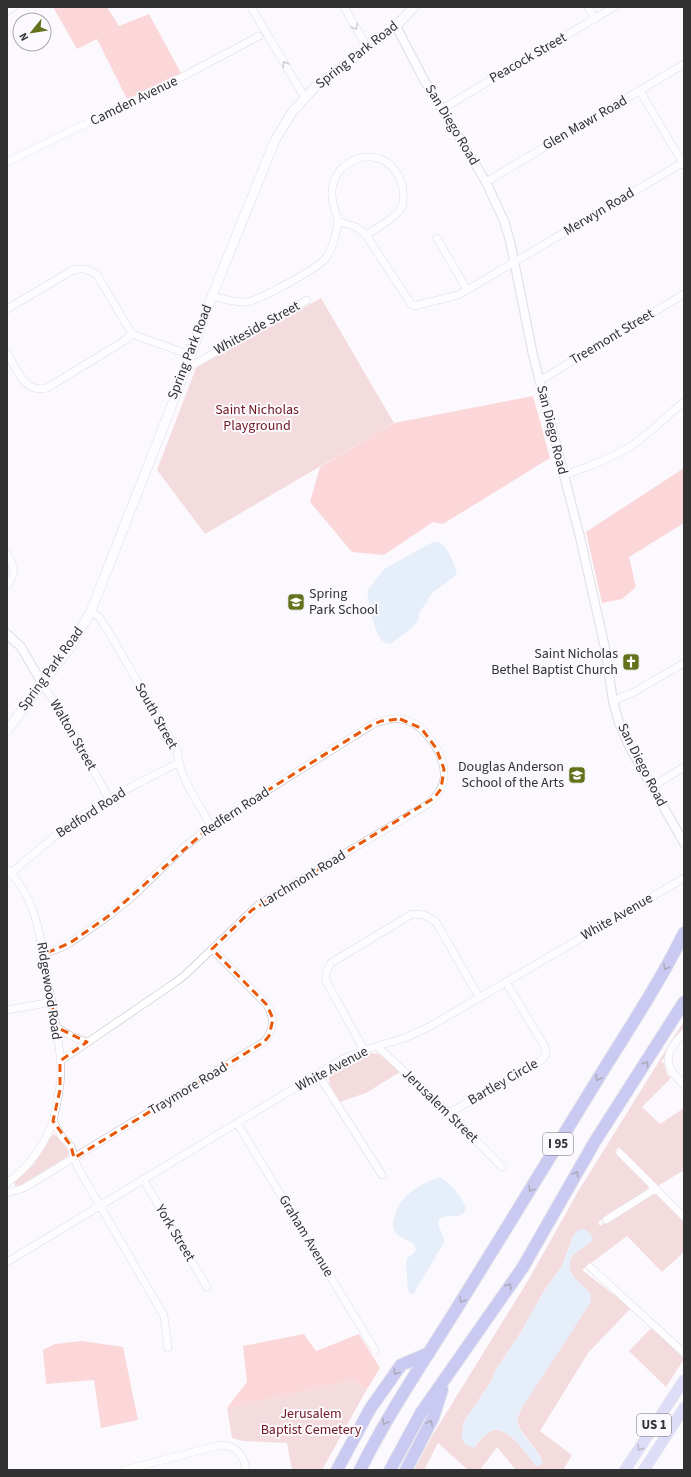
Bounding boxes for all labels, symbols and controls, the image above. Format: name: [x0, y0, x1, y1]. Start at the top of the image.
north arrow: [12, 12, 52, 52]
street label: Spring Park Road: [311, 16, 403, 94]
one-way arrow: [351, 23, 358, 30]
street label: Peacock Street: [486, 28, 571, 88]
text: N: [15, 30, 32, 44]
one-way arrow: [282, 61, 289, 68]
street label: Camden Avenue: [87, 71, 181, 131]
street label: San Diego Road: [420, 81, 484, 169]
street label: Glen Mawr Road: [539, 91, 631, 155]
street label: Merwyn Road: [560, 183, 638, 241]
street label: Whiteside Street: [210, 296, 304, 360]
street label: Spring Park Road: [163, 302, 217, 402]
street label: Treemont Street: [566, 304, 658, 370]
street label: San Diego Road: [531, 383, 573, 477]
park label: Saint Nicholas Playground: [215, 400, 299, 436]
place label: Spring Park School: [309, 584, 379, 620]
school or university icon: Spring Park School: [286, 592, 306, 612]
street label: Spring Park Road: [13, 623, 89, 715]
place label: Saint Nicholas Bethel Baptist Church: [491, 644, 618, 680]
church icon: Saint Nicholas Bethel Baptist Church: [621, 652, 641, 672]
street label: South Street: [130, 679, 183, 753]
street label: Walton Street: [45, 696, 102, 774]
street label: San Diego Road: [612, 720, 672, 810]
place label: Douglas Anderson School of the Arts: [458, 757, 564, 793]
school or university icon: Douglas Anderson School of the Arts: [567, 765, 587, 785]
street label: Redfern Road: [197, 782, 273, 842]
street label: Bedford Road: [52, 783, 130, 843]
street label: Larchmont Road: [256, 845, 350, 913]
street label: White Avenue: [578, 888, 656, 946]
street label: Ridgewood Road: [31, 941, 67, 1041]
one-way arrow: [663, 963, 670, 970]
street label: White Avenue: [292, 1041, 372, 1096]
street label: Bartley Circle: [464, 1054, 542, 1110]
street label: Traymore Road: [145, 1058, 231, 1120]
one-way arrow: [641, 1061, 648, 1068]
street label: Jerusalem Street: [397, 1064, 483, 1148]
one-way arrow: [596, 1074, 603, 1081]
road number: I 95: [543, 1133, 573, 1155]
one-way arrow: [572, 1171, 579, 1178]
one-way arrow: [528, 1185, 535, 1192]
street label: Graham Avenue: [274, 1191, 338, 1281]
street label: York Street: [150, 1200, 200, 1266]
one-way arrow: [504, 1283, 512, 1290]
one-way arrow: [459, 1296, 467, 1303]
one-way arrow: [394, 1368, 401, 1375]
park label: Jerusalem Baptist Cemetery: [261, 1404, 362, 1440]
road number: US 1: [637, 1414, 671, 1436]
one-way arrow: [383, 1417, 390, 1425]
one-way arrow: [425, 1420, 433, 1427]
one-way arrow: [637, 1444, 644, 1451]

